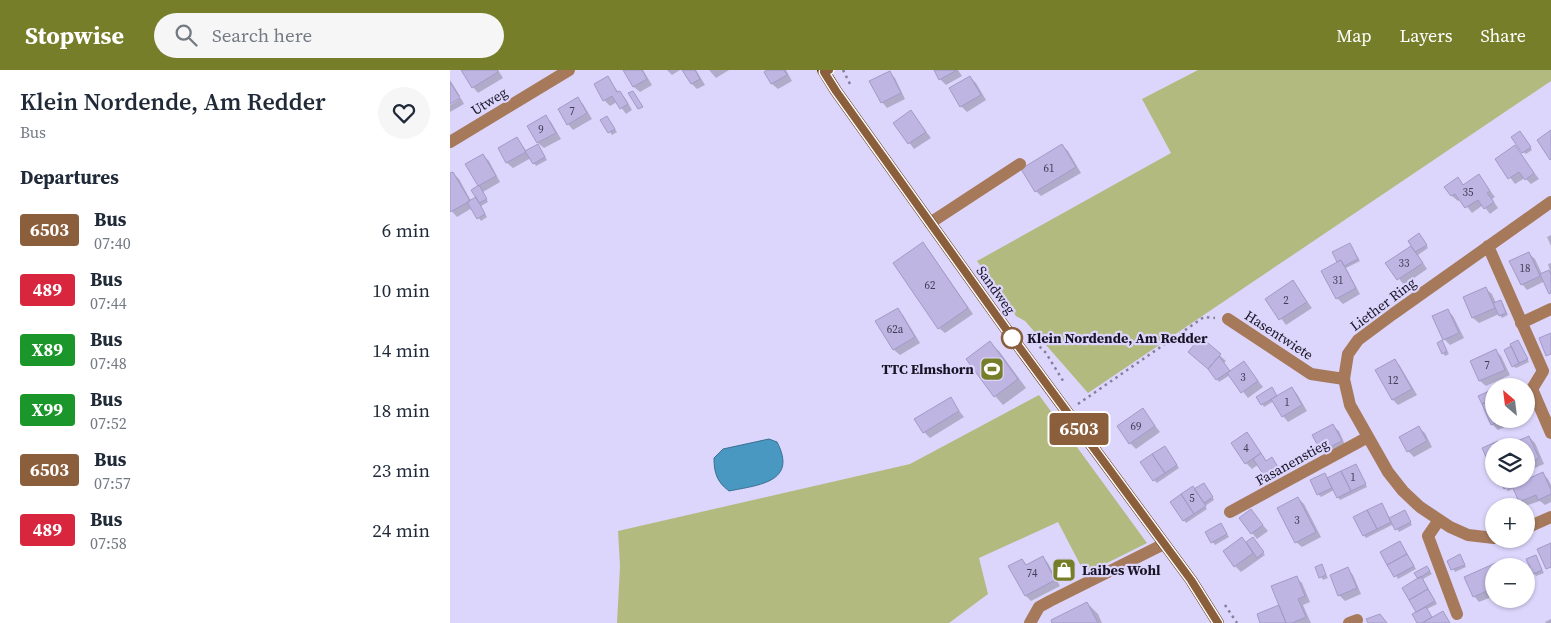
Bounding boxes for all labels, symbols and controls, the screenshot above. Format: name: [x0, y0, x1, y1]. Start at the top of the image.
search box: [154, 13, 504, 58]
text: Stopwise: [25, 19, 124, 52]
icon: search: [172, 21, 200, 49]
text: Search here: [212, 22, 312, 48]
text: Map: [1336, 23, 1371, 48]
text: Layers: [1399, 23, 1452, 48]
text: Share: [1480, 23, 1526, 48]
street label: Utweg: [467, 82, 511, 120]
text: Klein Nordende, Am Redder: [20, 85, 326, 118]
button: heart: [378, 87, 430, 139]
house number: 7: [569, 104, 575, 119]
text: Bus: [20, 121, 46, 143]
house number: 9: [538, 122, 544, 137]
house number: 61: [1044, 161, 1055, 176]
text: Departures: [20, 164, 119, 190]
house number: 35: [1463, 185, 1474, 200]
text: Bus: [94, 206, 126, 232]
text: 6503: [30, 217, 69, 242]
text: 6 min: [382, 217, 430, 243]
text: 07:40: [94, 232, 131, 254]
house number: 33: [1399, 256, 1410, 271]
house number: 18: [1520, 261, 1531, 276]
street label: Sandweg: [972, 262, 1020, 318]
text: Bus: [90, 266, 122, 292]
house number: 31: [1333, 273, 1344, 288]
street label: Liether Ring: [1346, 273, 1420, 335]
text: 489: [33, 277, 62, 302]
text: 10 min: [372, 277, 430, 303]
house number: 62: [925, 278, 936, 293]
text: 07:44: [90, 292, 127, 314]
house number: 2: [1283, 293, 1289, 308]
street label: Hasentwiete: [1241, 305, 1317, 365]
house number: 62a: [887, 322, 904, 337]
text: Bus: [90, 326, 122, 352]
marker: Klein Nordende, Am Redder: [1001, 327, 1023, 349]
place label: Klein Nordende, Am Redder: [1027, 328, 1208, 348]
text: X89: [32, 337, 63, 362]
text: 14 min: [372, 337, 430, 363]
text: 07:48: [90, 352, 127, 374]
sports icon: TTC Elmshorn: [979, 356, 1005, 382]
house number: 7: [1484, 358, 1490, 373]
place label: TTC Elmshorn: [881, 359, 974, 379]
house number: 3: [1240, 370, 1246, 385]
house number: 12: [1388, 373, 1399, 388]
north arrow: [1485, 378, 1535, 428]
map controls: [1485, 378, 1535, 608]
text: Bus: [90, 386, 122, 412]
house number: 1: [1284, 395, 1290, 410]
text: X99: [32, 397, 63, 422]
text: 18 min: [372, 397, 430, 423]
text: 07:52: [90, 412, 127, 434]
line badge: 6503: [1044, 413, 1114, 445]
text: 6503: [1059, 416, 1099, 441]
house number: 69: [1131, 419, 1142, 434]
street label: Fasanenstieg: [1252, 434, 1332, 490]
button: layers: [1485, 438, 1535, 488]
house number: 4: [1243, 441, 1249, 456]
text: Bus: [94, 446, 126, 472]
text: 6503: [30, 457, 69, 482]
text: 23 min: [372, 457, 430, 483]
house number: 1: [1350, 470, 1356, 485]
text: 07:57: [94, 472, 131, 494]
house number: 5: [1189, 491, 1195, 506]
button: +: [1485, 498, 1535, 548]
text: Bus: [90, 506, 122, 532]
house number: 3: [1294, 513, 1300, 528]
text: 489: [33, 517, 62, 542]
text: 24 min: [372, 517, 430, 543]
text: 07:58: [90, 532, 127, 554]
shop icon: Laibes Wohl: [1051, 557, 1077, 583]
button: −: [1485, 558, 1535, 608]
place label: Laibes Wohl: [1082, 560, 1161, 580]
house number: 74: [1027, 566, 1038, 581]

